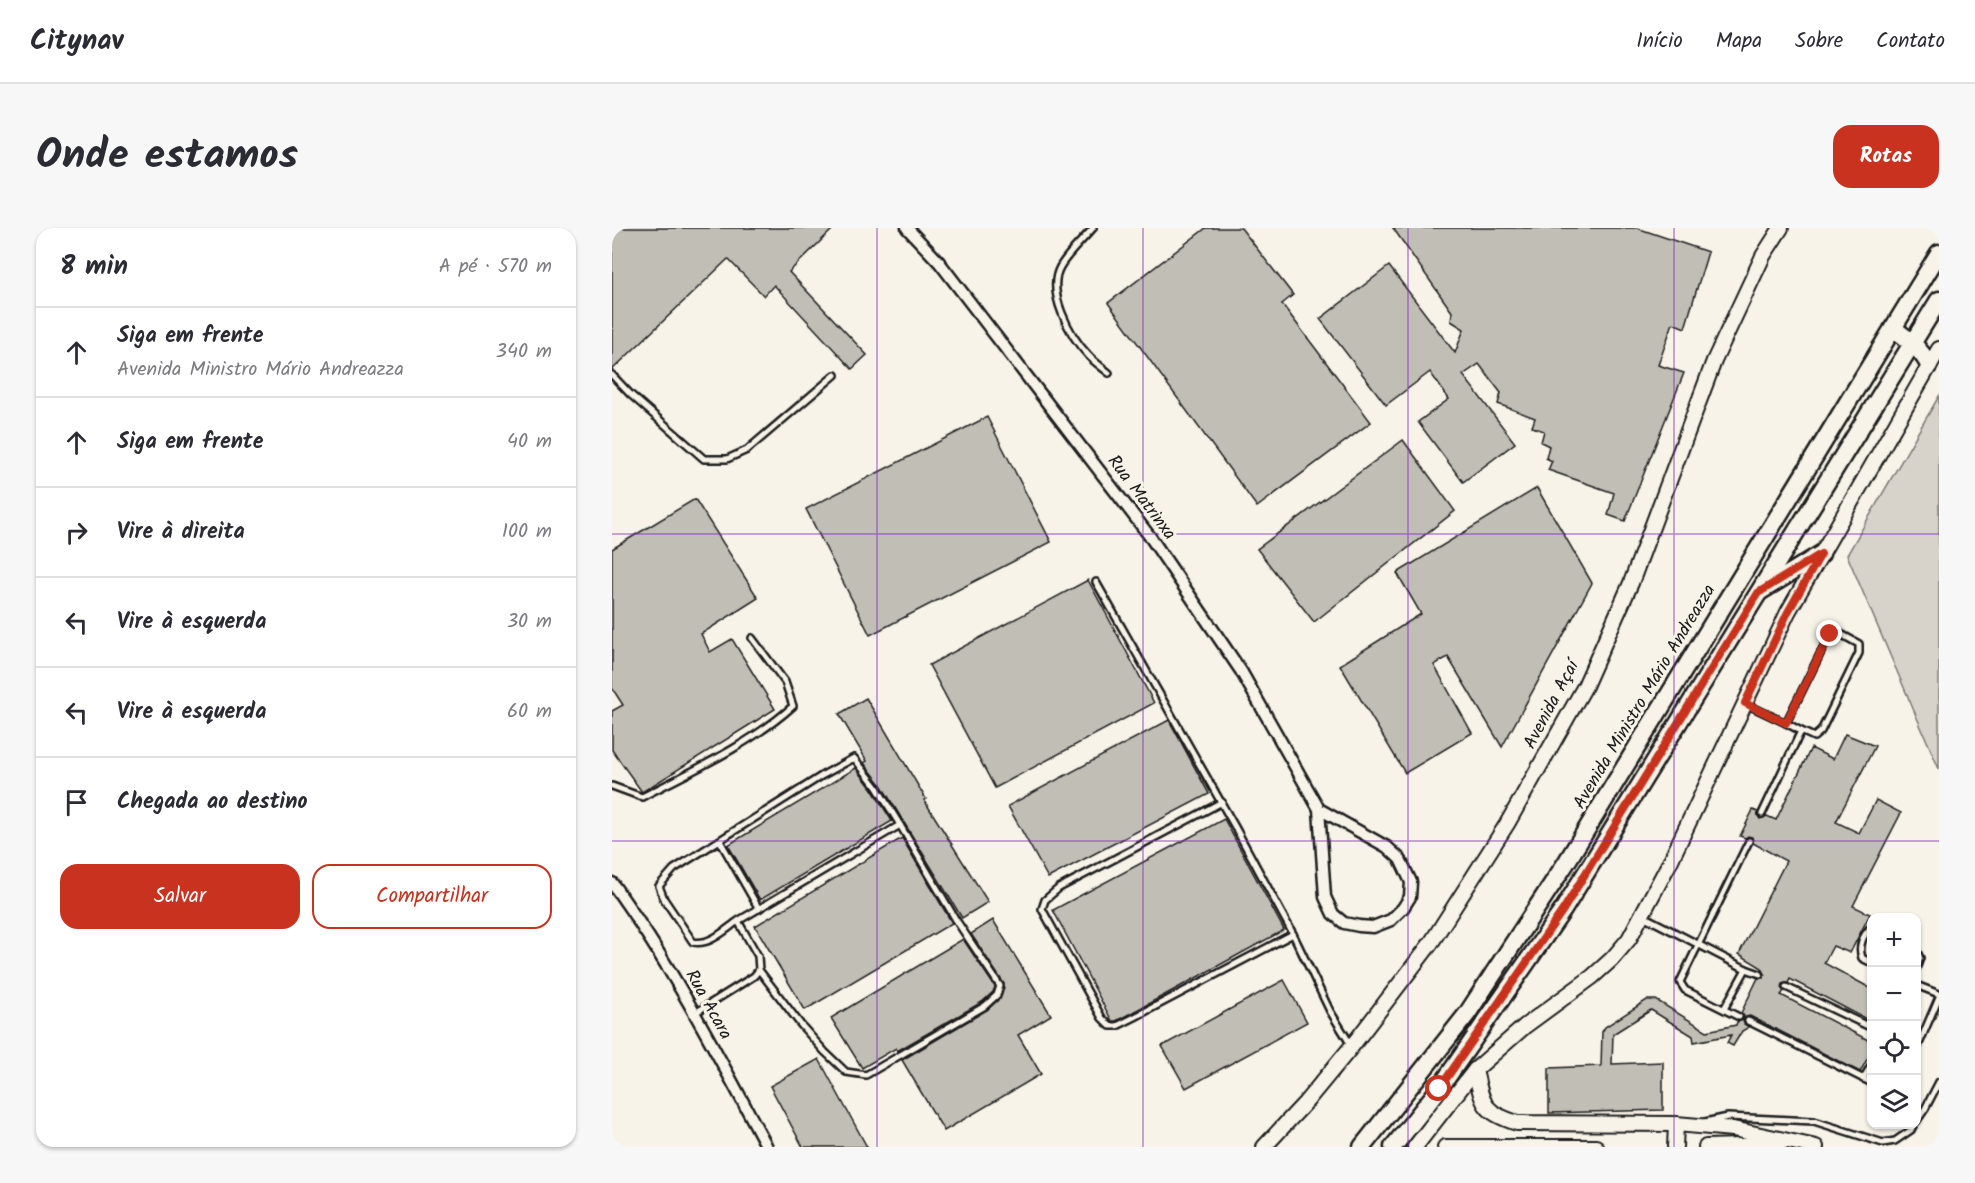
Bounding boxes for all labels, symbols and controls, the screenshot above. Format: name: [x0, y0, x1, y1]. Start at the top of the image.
text: Citynav: [30, 19, 123, 64]
text: Início: [1636, 25, 1683, 58]
text: Mapa: [1716, 25, 1762, 58]
text: Sobre: [1795, 25, 1843, 58]
text: Contato: [1876, 25, 1945, 58]
text: Onde estamos: [36, 123, 298, 190]
button: Rotas: [1833, 125, 1939, 188]
text: 8 min: [60, 246, 128, 288]
text: A pé · 570 m: [439, 251, 552, 283]
text: Siga em frente: [117, 319, 263, 354]
icon: ahead: [60, 336, 93, 369]
text: 340 m: [496, 336, 552, 368]
text: Avenida Ministro Mário Andreazza: [117, 354, 404, 386]
text: Siga em frente: [117, 425, 263, 460]
icon: ahead: [60, 426, 93, 459]
text: 40 m: [507, 426, 552, 458]
street label: Rua Matrinxa: [1099, 449, 1183, 547]
text: Vire à direita: [117, 515, 245, 550]
icon: right: [60, 516, 93, 549]
text: 100 m: [502, 516, 552, 548]
street label: Avenida Ministro Mário Andreazza: [1566, 579, 1724, 815]
text: Vire à esquerda: [117, 605, 266, 640]
icon: left: [60, 606, 93, 639]
text: 30 m: [507, 606, 552, 638]
route end: [1816, 620, 1842, 646]
street label: Avenida Açaí: [1516, 653, 1589, 755]
text: Vire à esquerda: [117, 695, 266, 730]
icon: left: [60, 696, 93, 729]
text: 60 m: [507, 696, 552, 728]
text: Chegada ao destino: [117, 785, 308, 820]
icon: arrive: [60, 786, 93, 819]
button: Salvar: [60, 864, 300, 929]
button: Compartilhar: [312, 864, 552, 929]
map controls: [1867, 913, 1921, 1129]
button: +: [1867, 913, 1921, 967]
street label: Rua Acara: [677, 964, 739, 1046]
button: −: [1867, 967, 1921, 1021]
button: locate: [1867, 1021, 1921, 1075]
route start: [1425, 1075, 1451, 1101]
button: layers: [1867, 1075, 1921, 1129]

